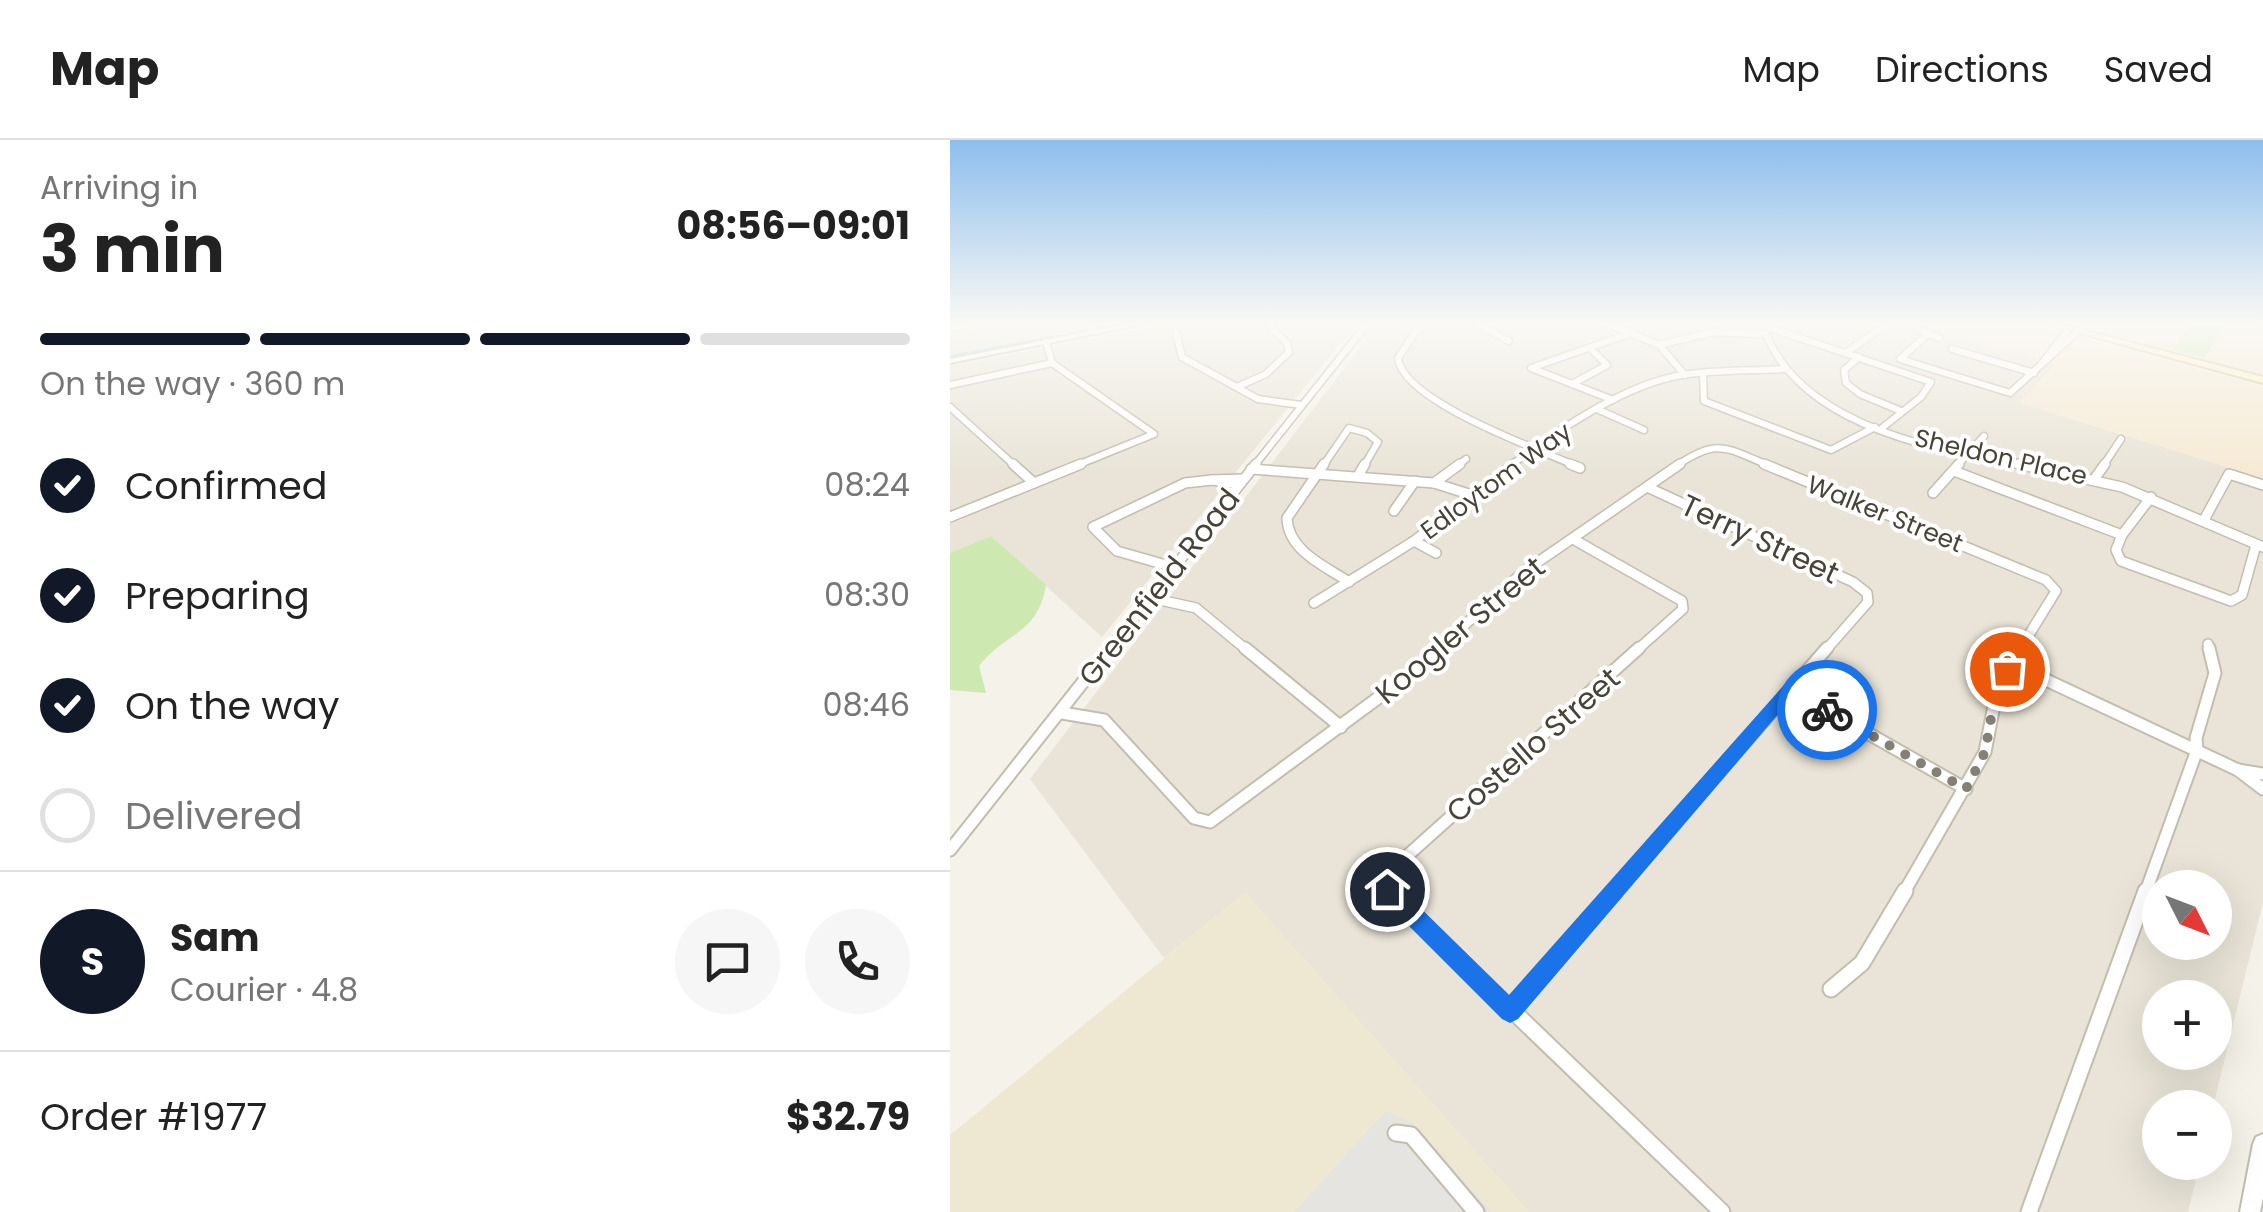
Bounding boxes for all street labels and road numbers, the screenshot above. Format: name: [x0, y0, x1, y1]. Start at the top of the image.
street label: Edloytom Way: [1413, 414, 1579, 548]
street label: Sheldon Place: [1911, 420, 2091, 494]
street label: Walker Street: [1802, 467, 1968, 561]
street label: Greenfield Road: [1068, 479, 1250, 695]
street label: Terry Street: [1674, 484, 1846, 594]
street label: Koogler Street: [1366, 546, 1554, 714]
street label: Costello Street: [1437, 657, 1629, 833]

